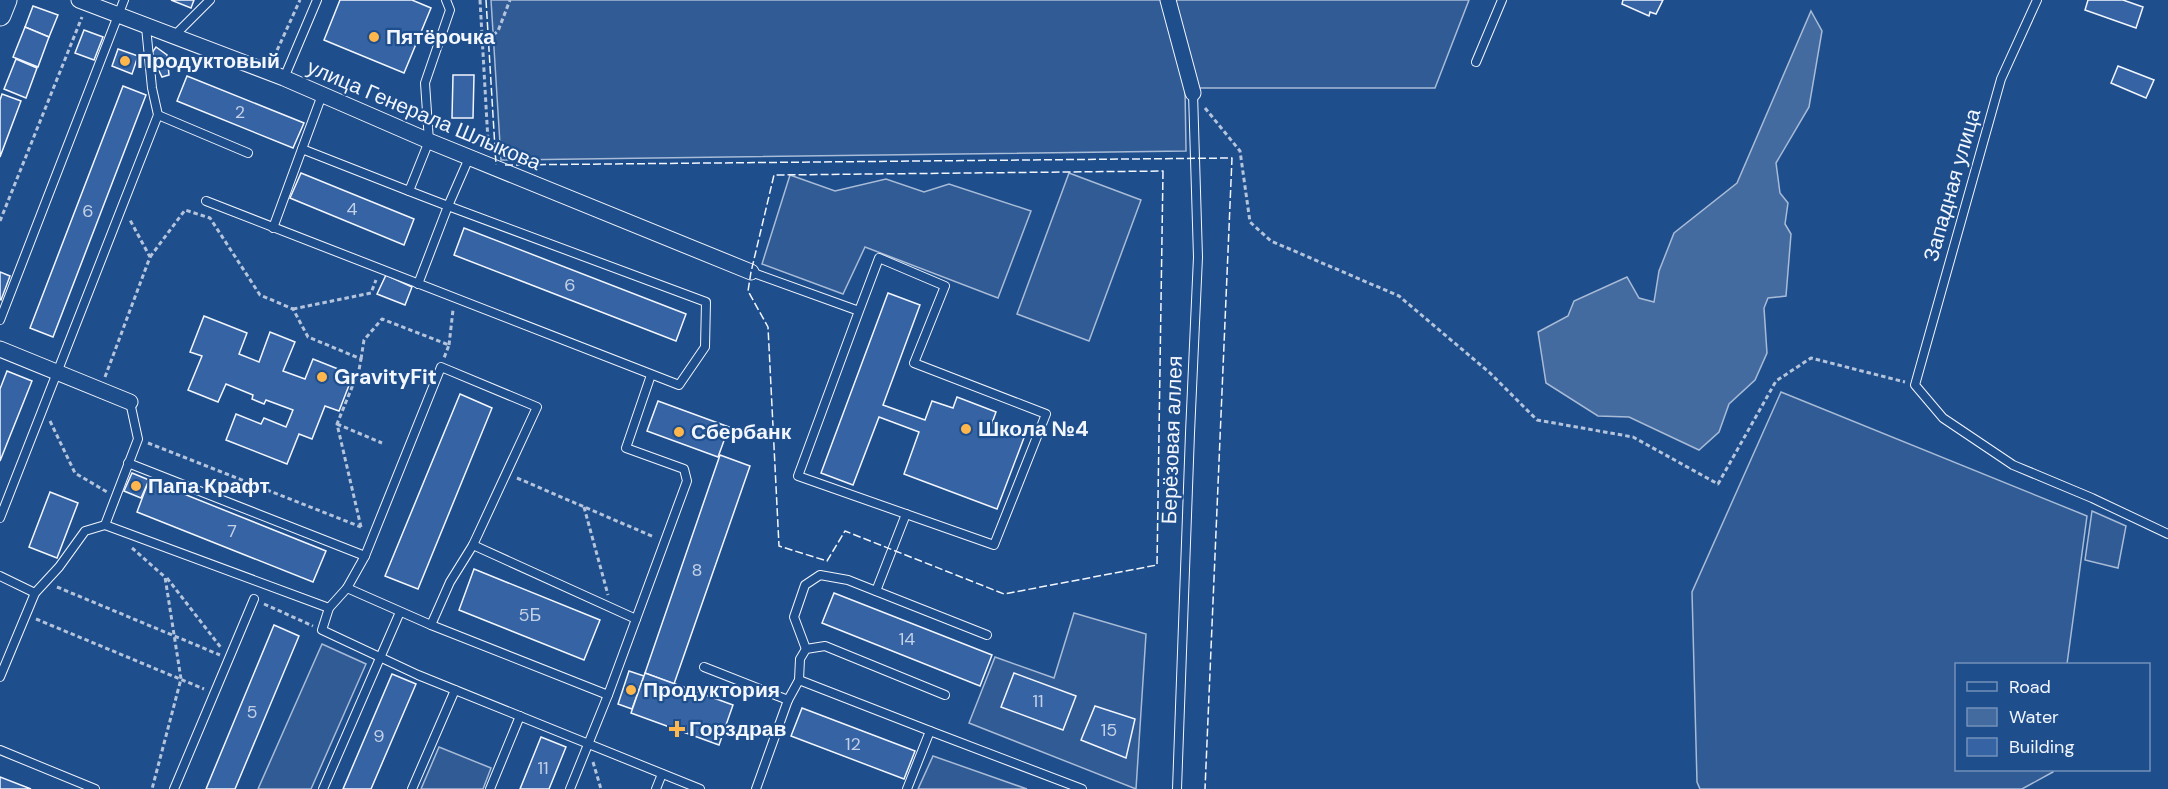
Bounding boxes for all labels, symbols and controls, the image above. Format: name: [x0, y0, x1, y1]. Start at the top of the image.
place label: Пятёрочка: [386, 23, 495, 51]
marker: Пятёрочка: [367, 30, 381, 44]
place label: Продуктовый: [137, 47, 280, 75]
street label: улица Генерала Шлыкова: [303, 53, 545, 177]
marker: Продуктовый: [118, 54, 132, 68]
house number: 2: [235, 100, 245, 124]
street label: Западная улица: [1917, 105, 1987, 265]
house number: 4: [347, 197, 358, 221]
house number: 6: [82, 199, 94, 223]
house number: 6: [564, 273, 576, 297]
street label: Берёзовая аллея: [1155, 355, 1189, 525]
place label: GravityFit: [334, 363, 437, 391]
marker: GravityFit: [315, 370, 329, 384]
place label: Школа №4: [978, 415, 1089, 443]
place label: Сбербанк: [691, 418, 792, 446]
marker: Школа №4: [959, 422, 973, 436]
marker: Сбербанк: [672, 425, 686, 439]
place label: Папа Крафт: [148, 472, 270, 500]
marker: Папа Крафт: [129, 479, 143, 493]
house number: 7: [227, 519, 237, 543]
house number: 8: [692, 558, 702, 582]
house number: 5Б: [519, 603, 541, 627]
house number: 14: [899, 627, 915, 651]
legend: [1955, 663, 2150, 771]
text: Road: [2009, 675, 2051, 699]
place label: Продуктория: [643, 676, 780, 704]
marker: Продуктория: [624, 683, 638, 697]
house number: 11: [1032, 689, 1044, 713]
house number: 5: [247, 700, 257, 724]
text: Water: [2009, 705, 2059, 729]
place label: Горздрав: [689, 715, 787, 743]
house number: 15: [1101, 718, 1117, 742]
marker: Горздрав: [670, 722, 684, 736]
house number: 9: [373, 724, 385, 748]
house number: 12: [845, 732, 861, 756]
text: Building: [2009, 735, 2074, 759]
house number: 11: [537, 756, 549, 780]

